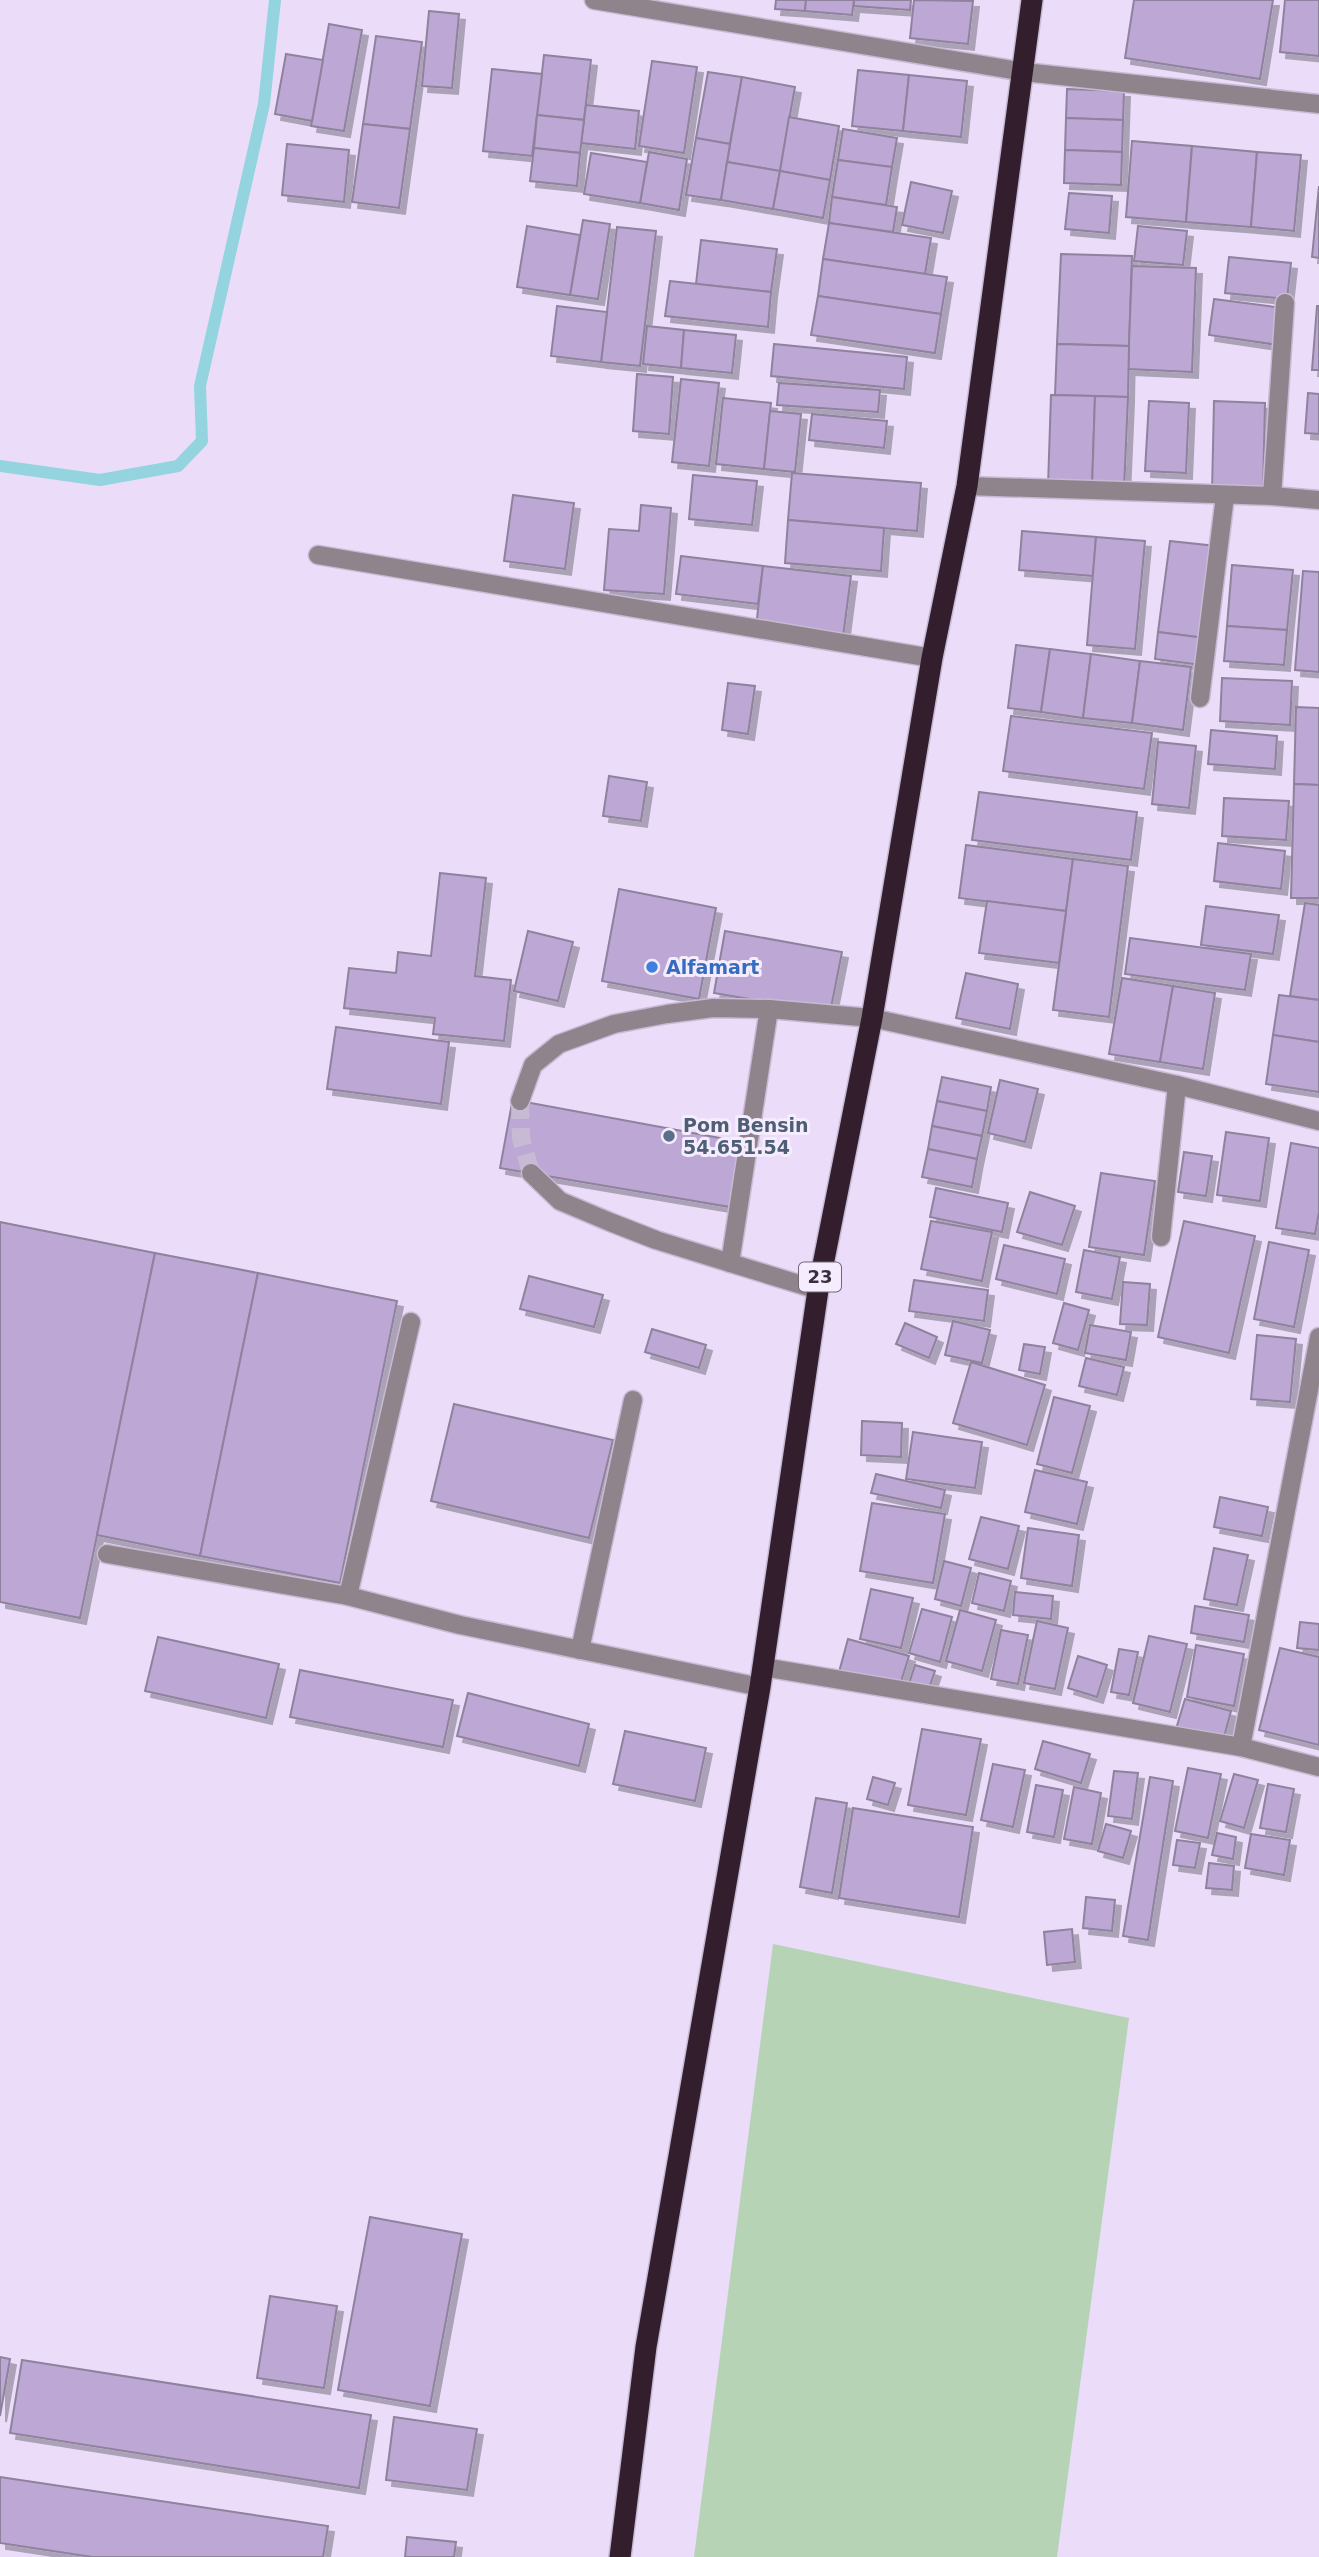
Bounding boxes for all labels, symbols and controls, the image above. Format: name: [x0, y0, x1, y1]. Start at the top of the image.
place label: Alfamart: [666, 956, 759, 978]
marker: Alfamart: [644, 959, 660, 975]
place label: Pom Bensin 54.651.54: [683, 1114, 809, 1158]
marker: Pom Bensin 54.651.54: [661, 1128, 677, 1144]
road number: 23: [799, 1262, 841, 1292]

